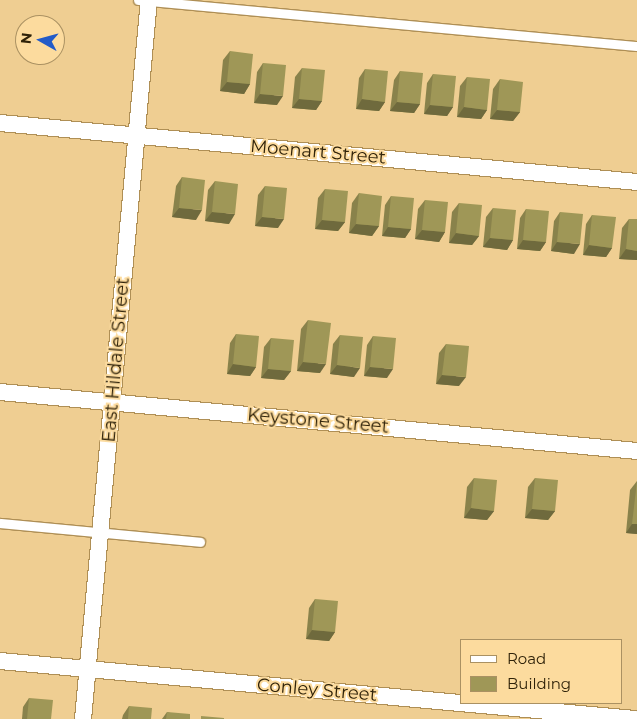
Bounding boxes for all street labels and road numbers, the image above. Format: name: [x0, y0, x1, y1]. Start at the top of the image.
street label: Moenart Street: [249, 135, 387, 169]
street label: East Hildale Street: [98, 277, 134, 443]
street label: Keystone Street: [246, 404, 390, 438]
street label: Conley Street: [256, 674, 378, 706]

